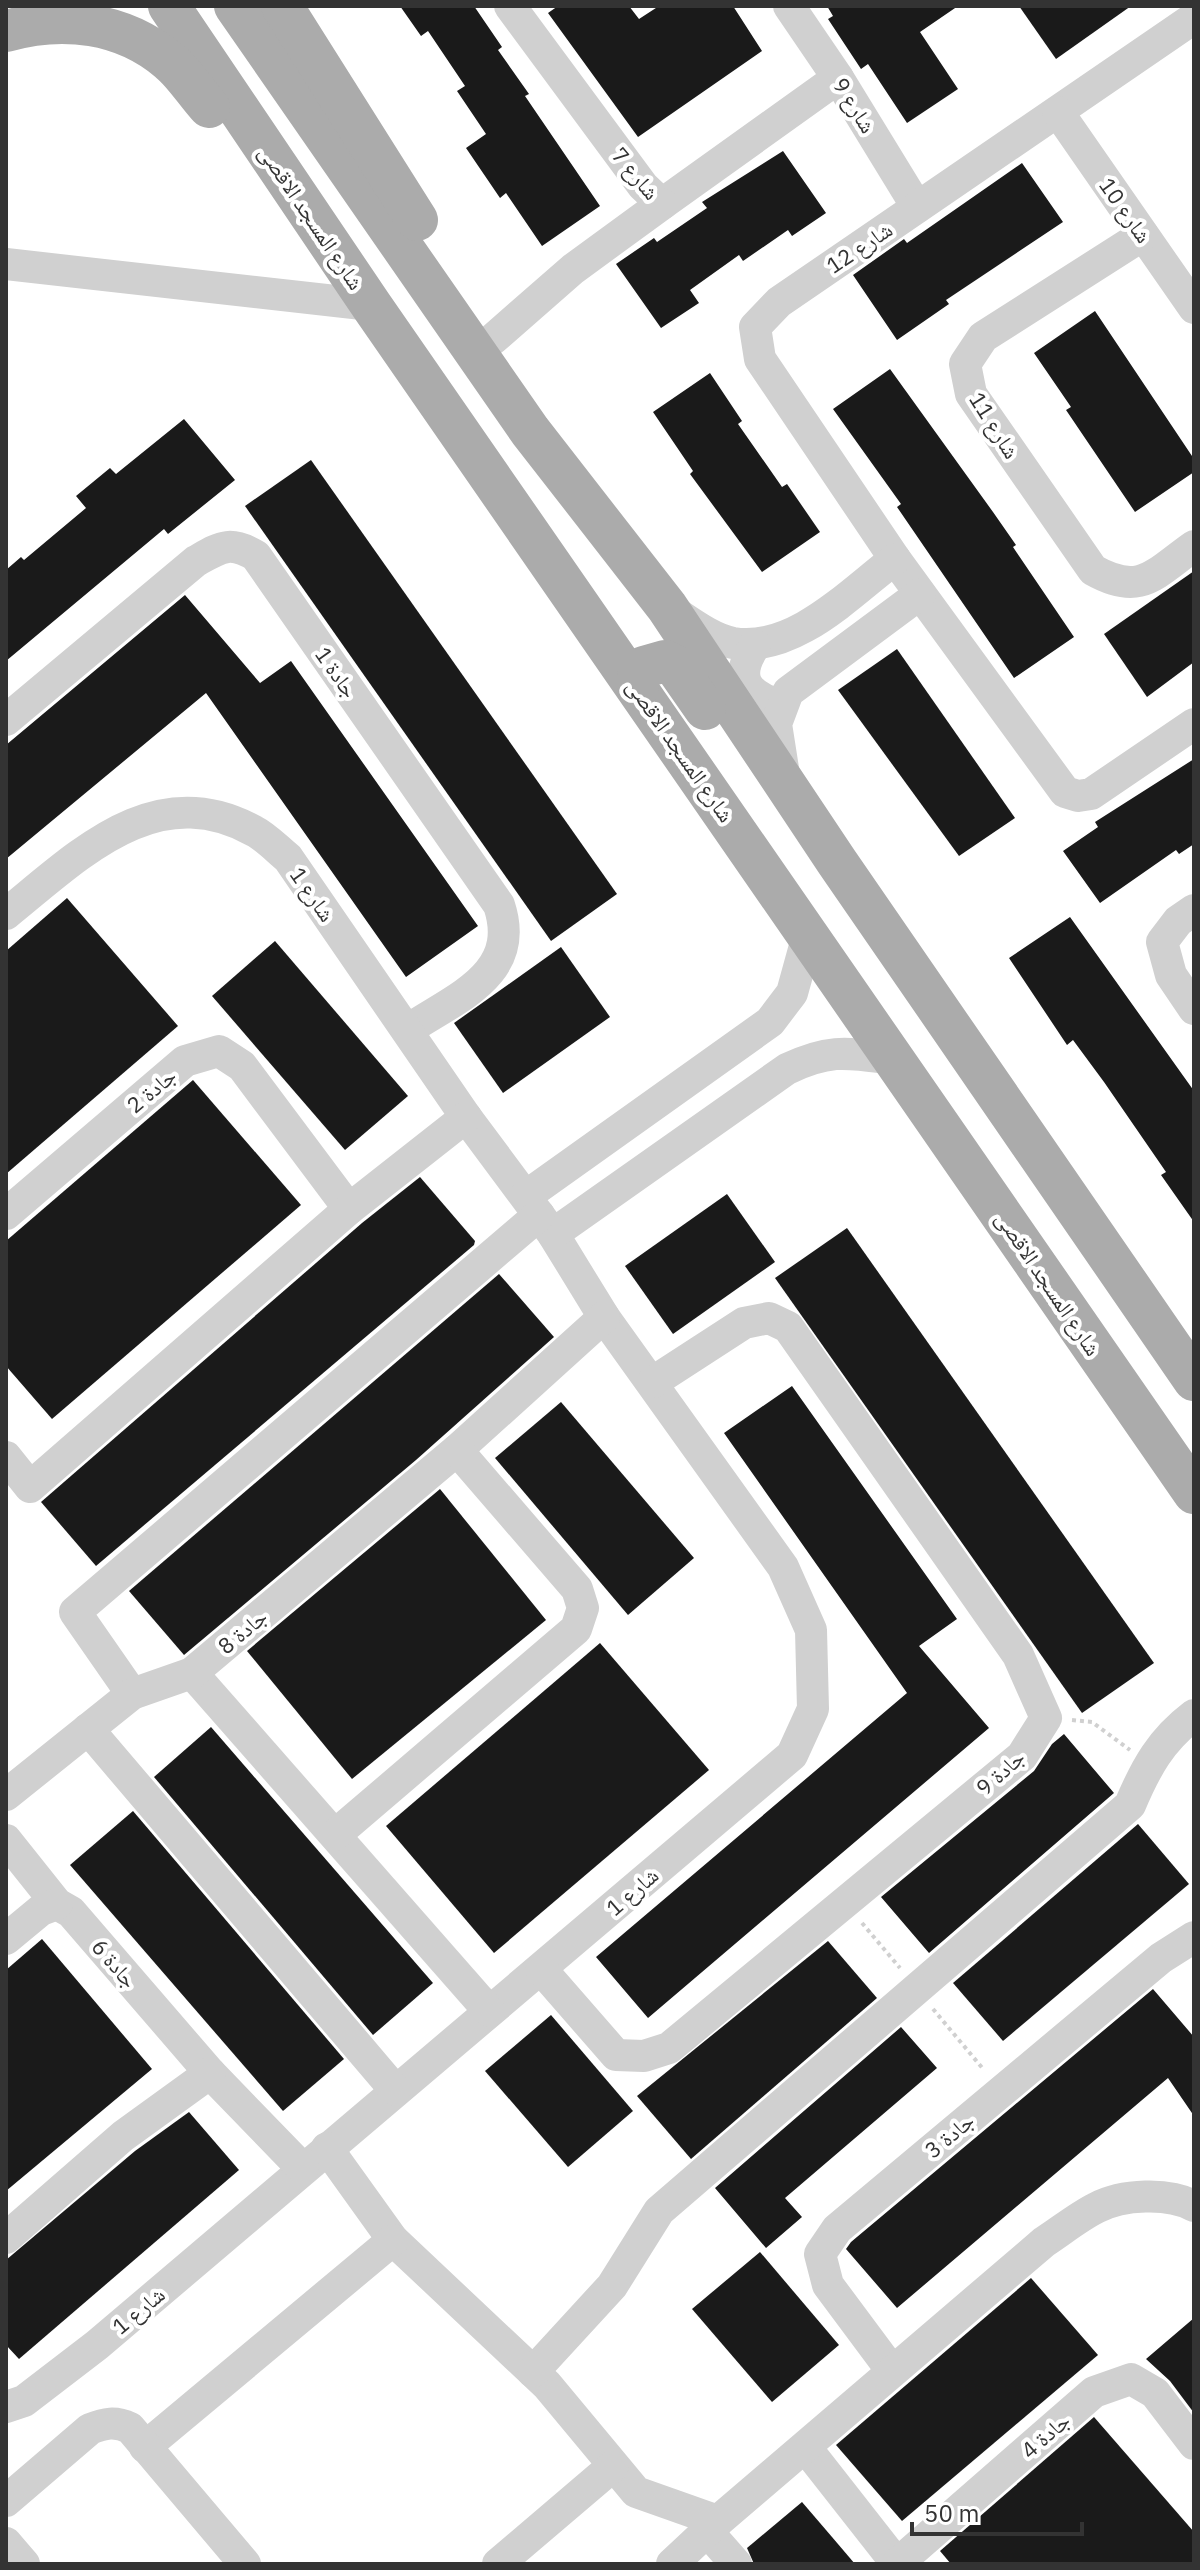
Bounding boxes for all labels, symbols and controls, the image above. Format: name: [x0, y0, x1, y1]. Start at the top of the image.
street label: شارع 9: [827, 72, 883, 138]
street label: شارع المسجد الاقصى: [253, 139, 371, 295]
street label: شارع 7: [606, 141, 666, 205]
street label: شارع 10: [1093, 172, 1159, 248]
street label: شارع 12: [820, 214, 898, 280]
street label: شارع 11: [963, 386, 1027, 464]
street label: جادة 1: [309, 641, 365, 703]
street label: شارع المسجد الاقصى: [621, 672, 741, 828]
street label: شارع 1: [284, 861, 342, 927]
street label: جادة 2: [120, 1061, 182, 1119]
street label: شارع المسجد الاقصى: [990, 1205, 1108, 1361]
street label: جادة 8: [211, 1602, 273, 1660]
street label: جادة 9: [969, 1742, 1031, 1802]
street label: شارع 1: [600, 1860, 664, 1922]
street label: جادة 6: [86, 1932, 144, 1994]
street label: جادة 3: [918, 2106, 980, 2164]
street label: شارع 1: [106, 2280, 170, 2340]
street label: جادة 4: [1014, 2406, 1076, 2464]
scale bar: [912, 2486, 1082, 2536]
text: 50 m: [924, 2497, 979, 2529]

